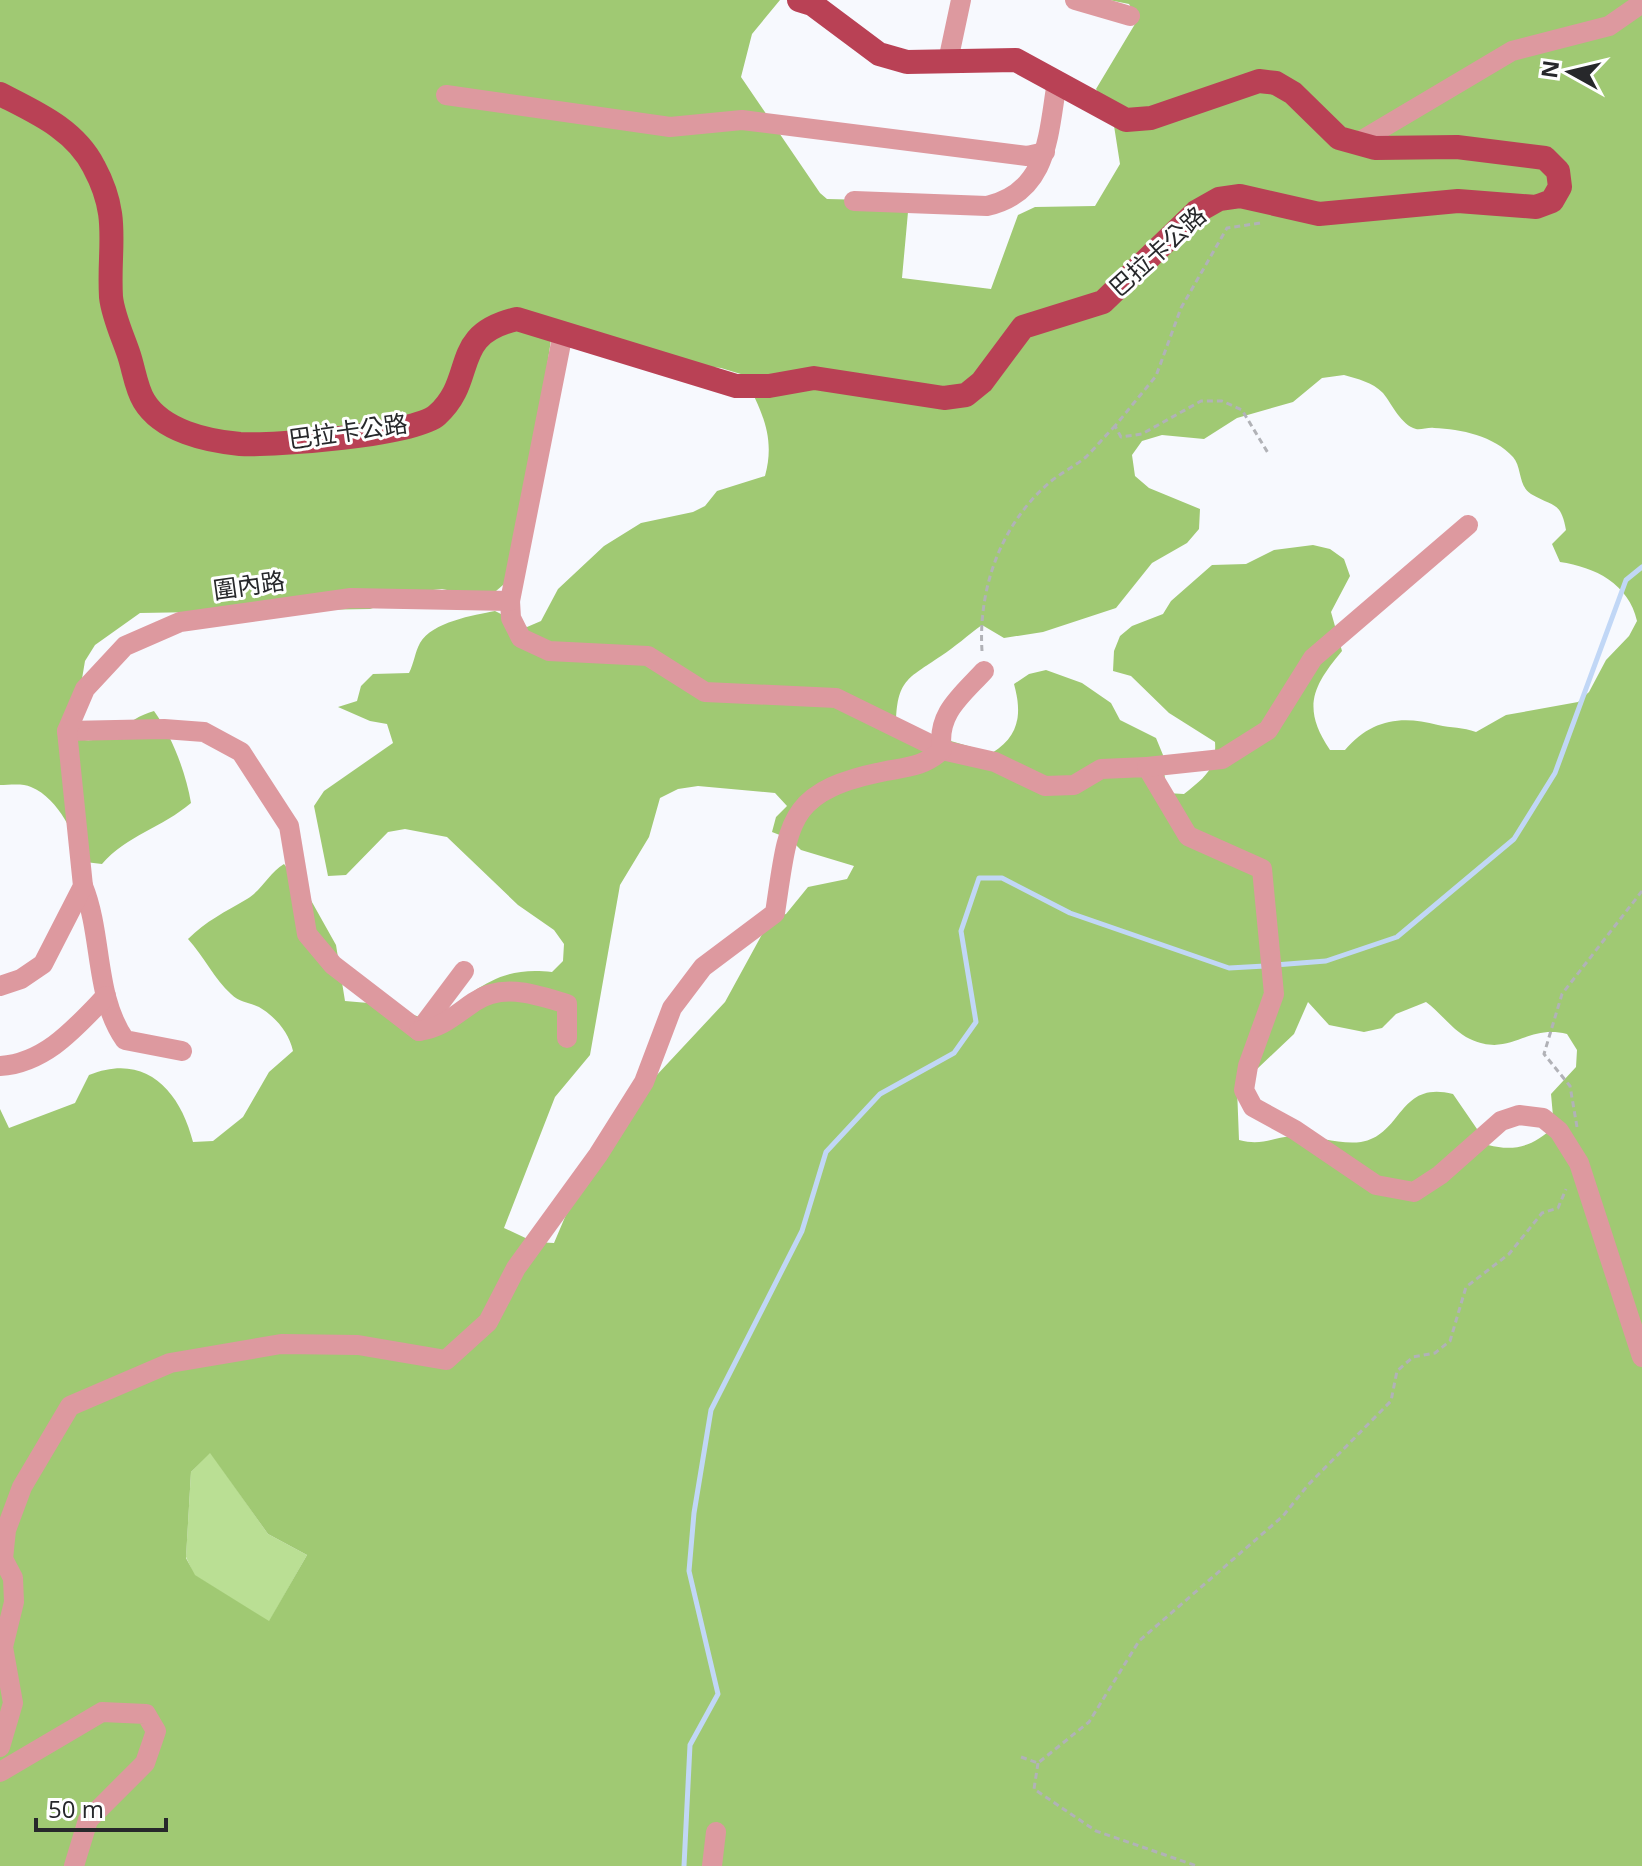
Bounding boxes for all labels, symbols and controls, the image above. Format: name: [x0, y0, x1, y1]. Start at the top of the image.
north arrow: [1530, 32, 1610, 112]
text: N: [1533, 58, 1565, 80]
street label: 巴拉卡公路: [1101, 198, 1213, 303]
street label: 巴拉卡公路: [286, 406, 410, 455]
street label: 圍內路: [211, 563, 287, 606]
scale bar: [36, 1782, 166, 1832]
text: 50 m: [48, 1792, 104, 1825]

